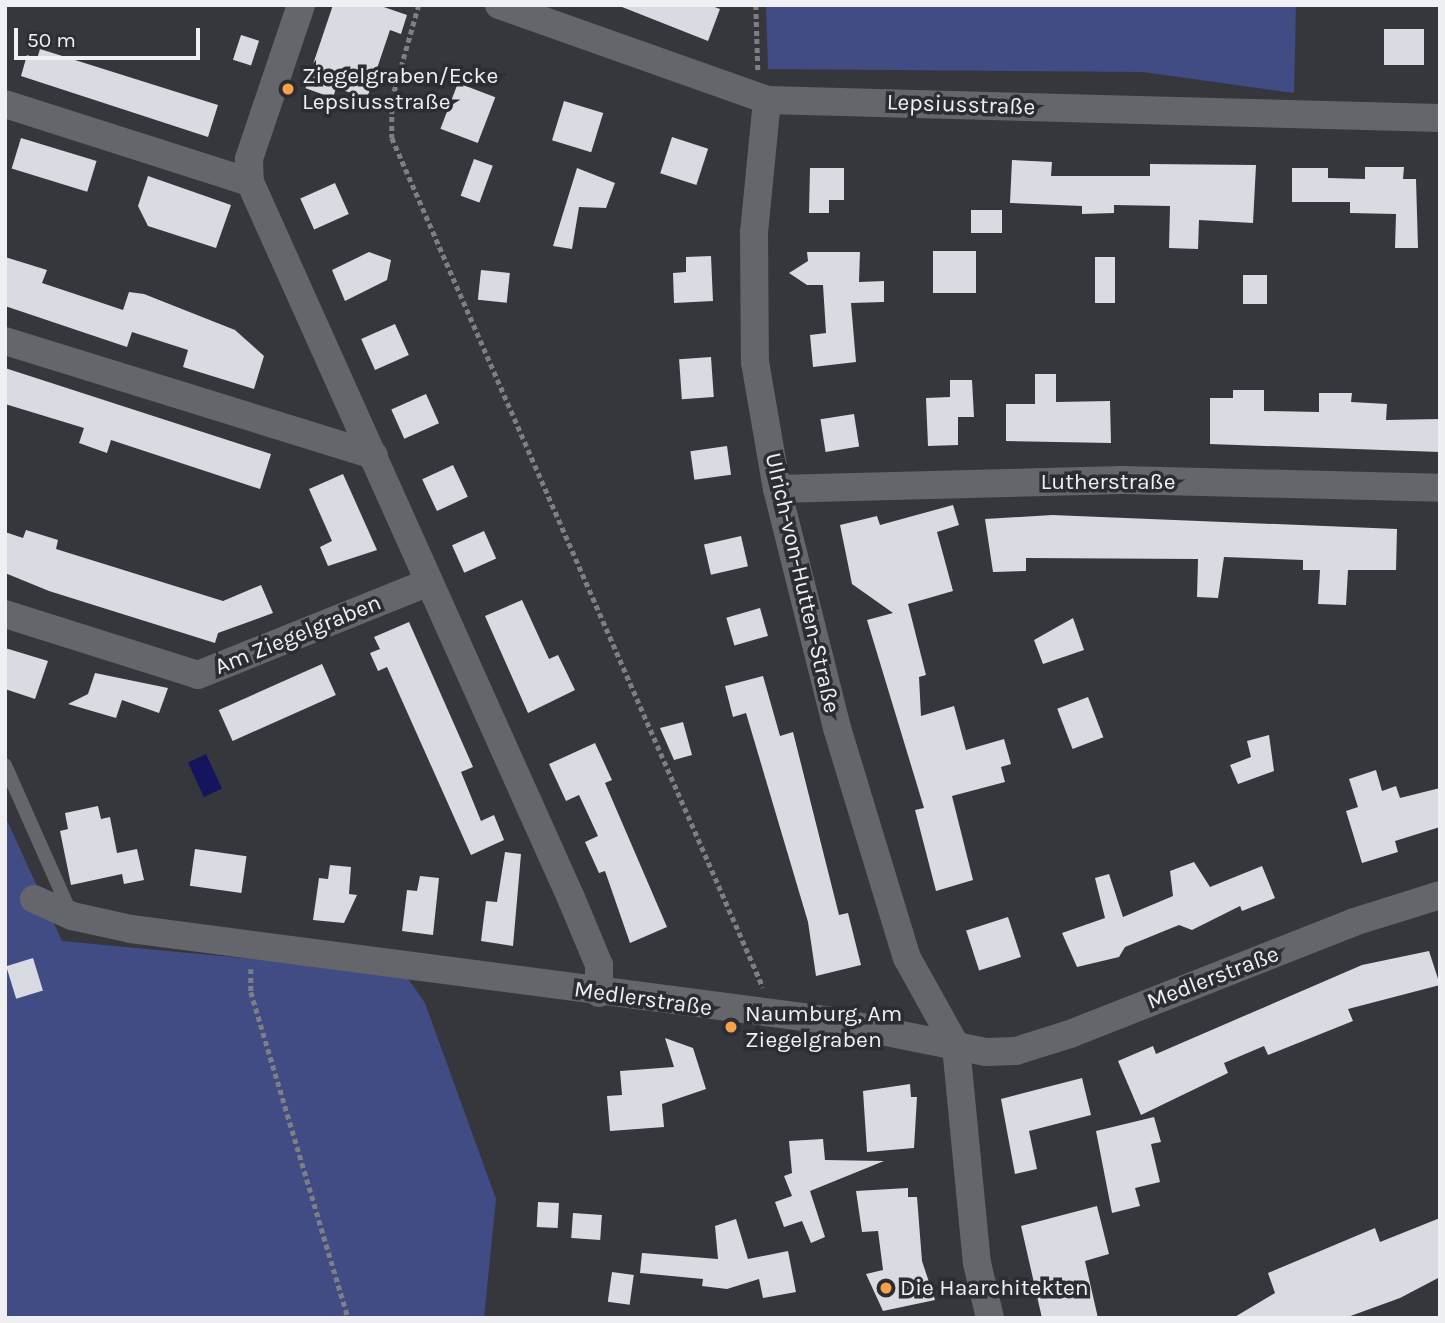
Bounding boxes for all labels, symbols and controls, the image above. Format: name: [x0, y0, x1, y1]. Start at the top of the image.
scale bar: [18, 14, 203, 58]
text: 50 m: [27, 28, 76, 52]
place label: Ziegelgraben/Ecke Lepsiusstraße: [302, 62, 498, 116]
marker: Ziegelgraben/Ecke Lepsiusstraße: [280, 81, 296, 97]
street label: Lepsiusstraße: [886, 89, 1036, 121]
street label: Ulrich-von-Hutten-Straße: [759, 450, 845, 716]
street label: Lutherstraße: [1041, 468, 1175, 496]
street label: Am Ziegelgraben: [211, 589, 385, 681]
street label: Medlerstraße: [1143, 940, 1283, 1016]
street label: Medlerstraße: [572, 976, 714, 1022]
place label: Naumburg, Am Ziegelgraben: [745, 1000, 902, 1054]
marker: Naumburg, Am Ziegelgraben: [723, 1019, 739, 1035]
place label: Die Haarchitekten: [900, 1274, 1089, 1302]
marker: Die Haarchitekten: [878, 1280, 894, 1296]

